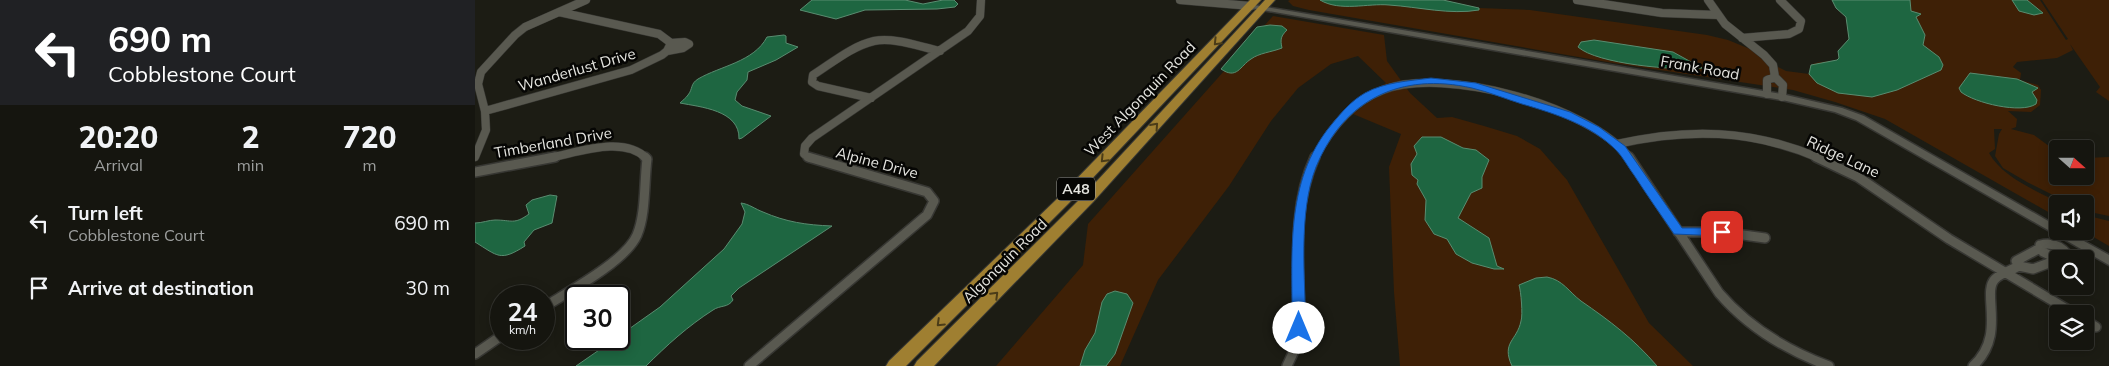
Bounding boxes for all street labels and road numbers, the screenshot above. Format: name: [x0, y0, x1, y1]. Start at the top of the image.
street label: West Algonquin Road: [1080, 37, 1199, 160]
street label: Wanderlust Drive: [516, 44, 638, 95]
street label: Frank Road: [1659, 51, 1741, 84]
street label: Timberland Drive: [493, 123, 613, 162]
street label: Ridge Lane: [1804, 131, 1883, 182]
street label: Alpine Drive: [834, 142, 920, 183]
road number: A48: [1057, 178, 1095, 200]
street label: Algonquin Road: [958, 214, 1051, 307]

